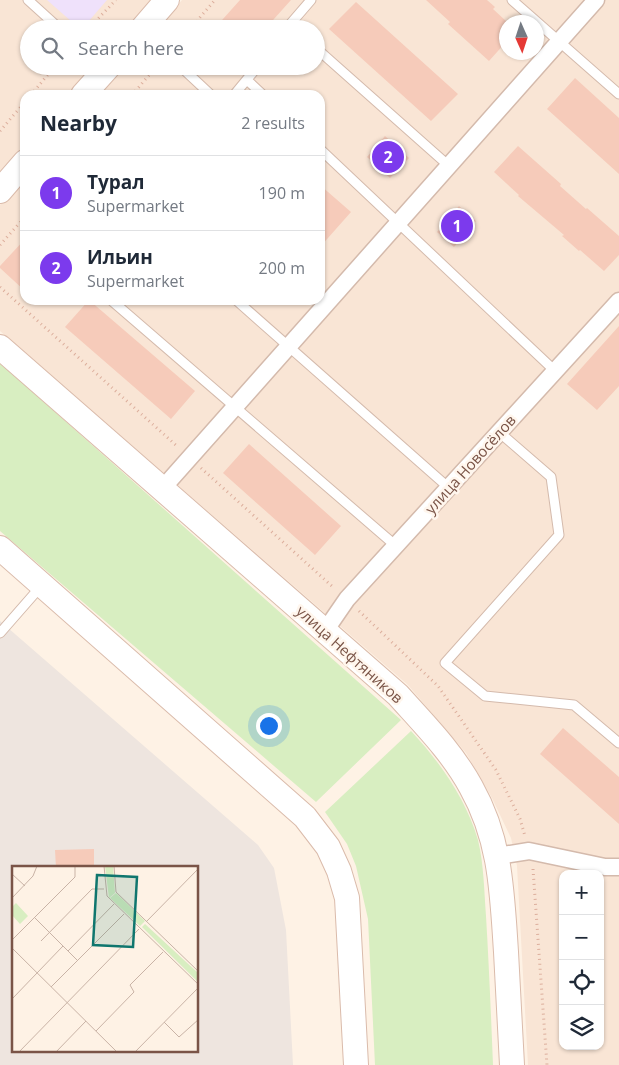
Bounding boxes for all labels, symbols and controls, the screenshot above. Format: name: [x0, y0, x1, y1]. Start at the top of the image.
north arrow: [499, 15, 544, 60]
search box: [20, 20, 325, 75]
icon: search: [38, 34, 66, 62]
text: Search here: [78, 35, 184, 61]
text: Nearby: [40, 109, 117, 137]
text: 2 results: [241, 112, 305, 134]
pin: 2: [372, 138, 404, 176]
text: Турал: [87, 169, 145, 195]
text: 1: [51, 182, 61, 204]
text: 190 m: [259, 182, 305, 204]
text: Supermarket: [87, 195, 184, 217]
pin: 1: [441, 207, 473, 245]
text: Ильин: [87, 244, 153, 270]
text: 2: [51, 257, 61, 279]
text: 200 m: [259, 257, 305, 279]
text: Supermarket: [87, 270, 184, 292]
street label: улица Новосёлов: [420, 410, 520, 518]
street label: улица Нефтяников: [292, 601, 408, 707]
your location: [256, 713, 282, 739]
inset map: [12, 866, 199, 1052]
map controls: [559, 870, 604, 1050]
button: +: [559, 870, 604, 915]
button: −: [559, 915, 604, 960]
button: locate: [559, 960, 604, 1005]
button: layers: [559, 1005, 604, 1050]

